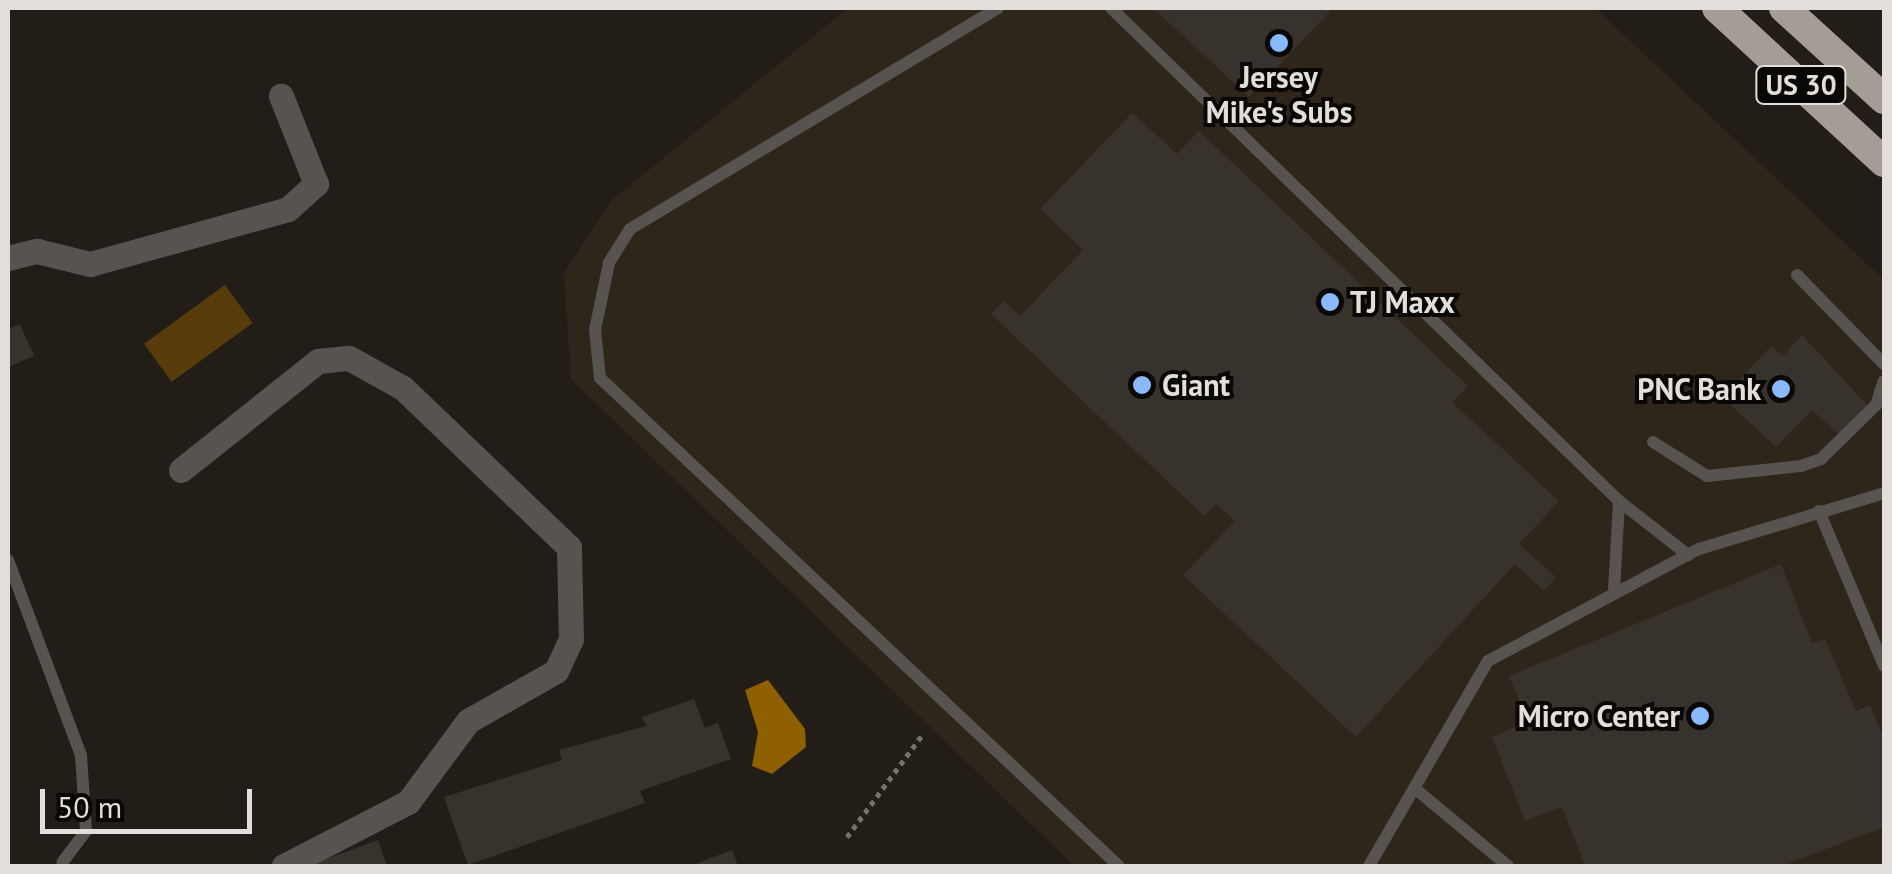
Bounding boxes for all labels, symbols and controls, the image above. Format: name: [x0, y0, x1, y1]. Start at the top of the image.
marker: Jersey Mike's Subs: [1268, 32, 1290, 54]
place label: Jersey Mike's Subs: [1206, 59, 1352, 130]
road number: US 30: [1754, 62, 1848, 108]
place label: TJ Maxx: [1350, 284, 1455, 320]
marker: TJ Maxx: [1319, 291, 1341, 313]
place label: Giant: [1162, 367, 1230, 403]
place label: PNC Bank: [1636, 371, 1761, 407]
marker: Giant: [1131, 374, 1153, 396]
marker: PNC Bank: [1770, 378, 1792, 400]
place label: Micro Center: [1517, 698, 1680, 734]
marker: Micro Center: [1689, 705, 1711, 727]
scale bar: [45, 769, 258, 831]
text: 50 m: [57, 787, 122, 826]

